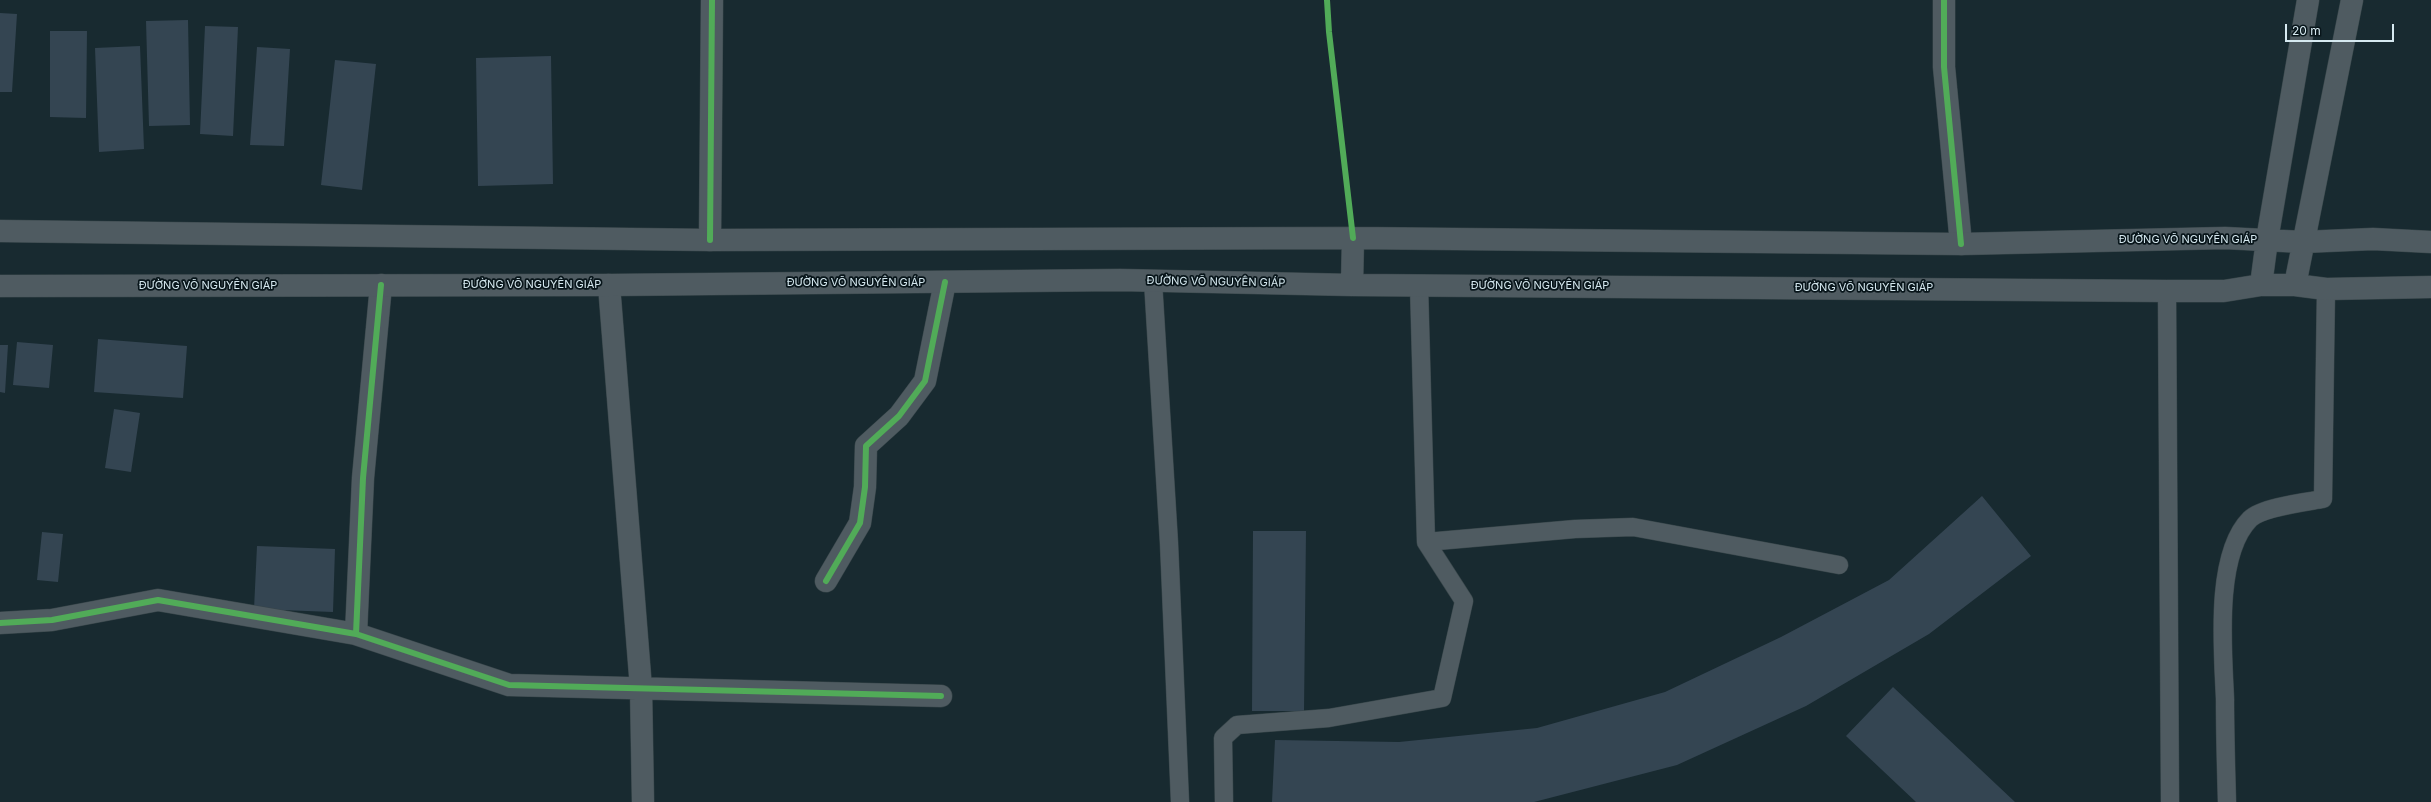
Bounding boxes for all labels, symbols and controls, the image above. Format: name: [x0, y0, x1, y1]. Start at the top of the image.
scale bar: [2287, 16, 2396, 42]
text: 20 m: [2292, 23, 2321, 38]
street label: ĐƯỜNG VÕ NGUYÊN GIÁP: [2119, 233, 2257, 247]
street label: ĐƯỜNG VÕ NGUYÊN GIÁP: [1147, 274, 1285, 290]
street label: ĐƯỜNG VÕ NGUYÊN GIÁP: [787, 276, 925, 290]
street label: ĐƯỜNG VÕ NGUYÊN GIÁP: [463, 278, 601, 292]
street label: ĐƯỜNG VÕ NGUYÊN GIÁP: [139, 279, 277, 293]
street label: ĐƯỜNG VÕ NGUYÊN GIÁP: [1471, 279, 1609, 293]
street label: ĐƯỜNG VÕ NGUYÊN GIÁP: [1795, 281, 1933, 295]

